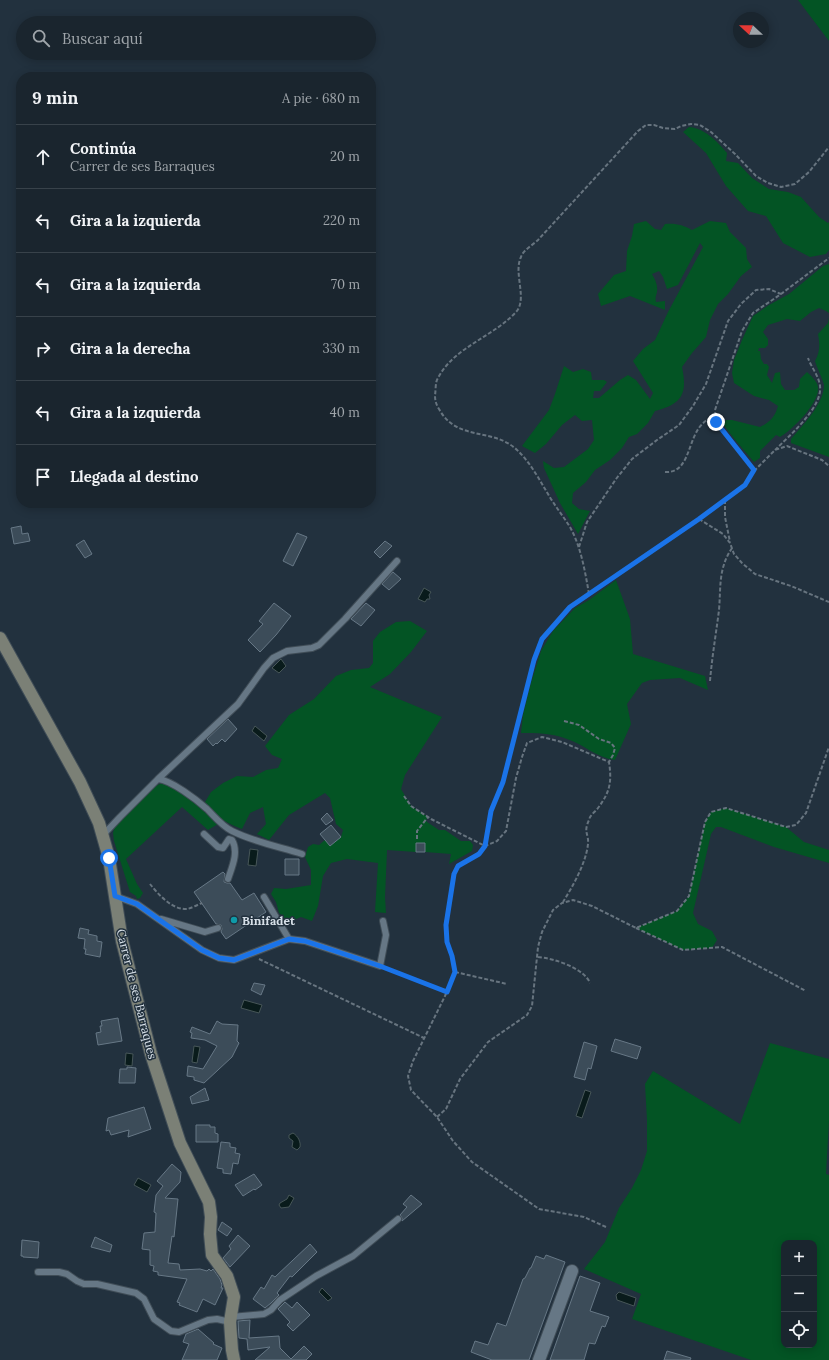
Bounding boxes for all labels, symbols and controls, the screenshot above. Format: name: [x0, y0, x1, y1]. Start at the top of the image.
north arrow: [733, 12, 769, 48]
search box: [16, 16, 376, 60]
icon: search: [30, 27, 52, 49]
text: Buscar aquí: [62, 29, 143, 48]
text: 9 min: [32, 87, 78, 109]
text: A pie · 680 m: [282, 90, 360, 107]
text: Continúa: [70, 139, 136, 158]
icon: ahead: [32, 146, 54, 168]
text: 20 m: [330, 148, 360, 165]
text: Carrer de ses Barraques: [70, 158, 215, 175]
icon: left: [32, 210, 54, 232]
text: Gira a la izquierda: [70, 211, 201, 230]
text: 220 m: [323, 212, 360, 229]
icon: left: [32, 274, 54, 296]
text: Gira a la izquierda: [70, 275, 201, 294]
text: 70 m: [331, 276, 360, 293]
icon: right: [32, 338, 54, 360]
text: Gira a la derecha: [70, 339, 190, 358]
text: 330 m: [322, 340, 360, 357]
icon: left: [32, 402, 54, 424]
text: Gira a la izquierda: [70, 403, 201, 422]
text: 40 m: [330, 404, 360, 421]
route end: [707, 413, 725, 431]
icon: arrive: [32, 466, 54, 488]
text: Llegada al destino: [70, 467, 199, 486]
route start: [100, 849, 118, 867]
place label: Binifadet: [242, 913, 296, 928]
marker: Binifadet: [229, 915, 239, 925]
street label: Carrer de ses Barraques: [114, 927, 161, 1061]
map controls: [781, 1240, 817, 1348]
button: +: [781, 1240, 817, 1276]
button: −: [781, 1276, 817, 1312]
button: locate: [781, 1312, 817, 1348]

